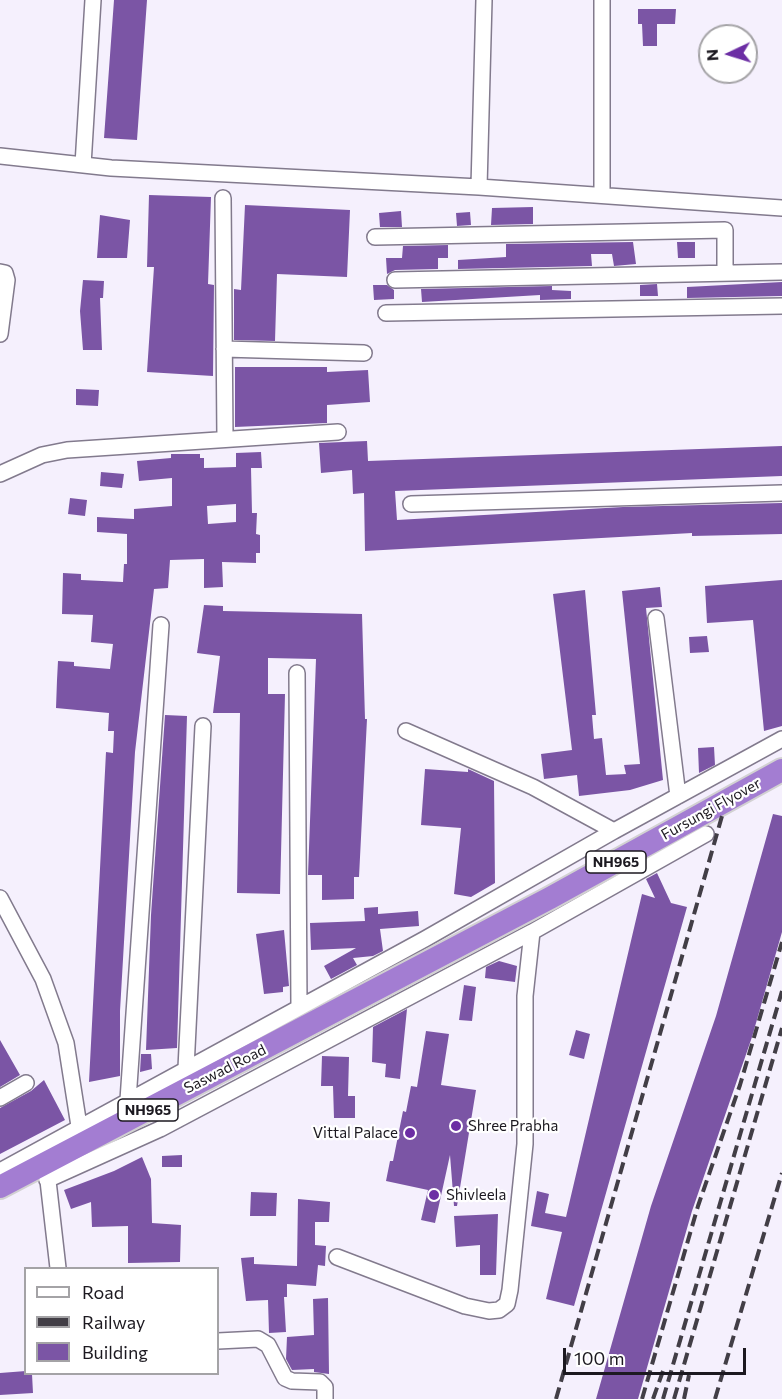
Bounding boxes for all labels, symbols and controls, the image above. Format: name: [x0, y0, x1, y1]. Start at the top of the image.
north arrow: [698, 24, 758, 84]
text: N: [702, 49, 721, 62]
street label: Fursungi Flyover: [658, 774, 764, 844]
road number: NH965: [586, 851, 646, 873]
street label: Saswad Road: [181, 1041, 269, 1097]
road number: NH965: [118, 1099, 178, 1121]
place label: Shree Prabha: [468, 1117, 558, 1135]
marker: Shree Prabha: [449, 1119, 463, 1133]
place label: Vittal Palace: [313, 1124, 398, 1142]
marker: Vittal Palace: [403, 1126, 417, 1140]
place label: Shivleela: [446, 1186, 506, 1204]
marker: Shivleela: [427, 1188, 441, 1202]
legend: [24, 1267, 219, 1375]
text: Road: [82, 1281, 124, 1303]
text: Railway: [82, 1311, 145, 1333]
scale bar: [566, 1336, 749, 1374]
text: Building: [82, 1341, 148, 1363]
text: 100 m: [574, 1347, 624, 1369]

